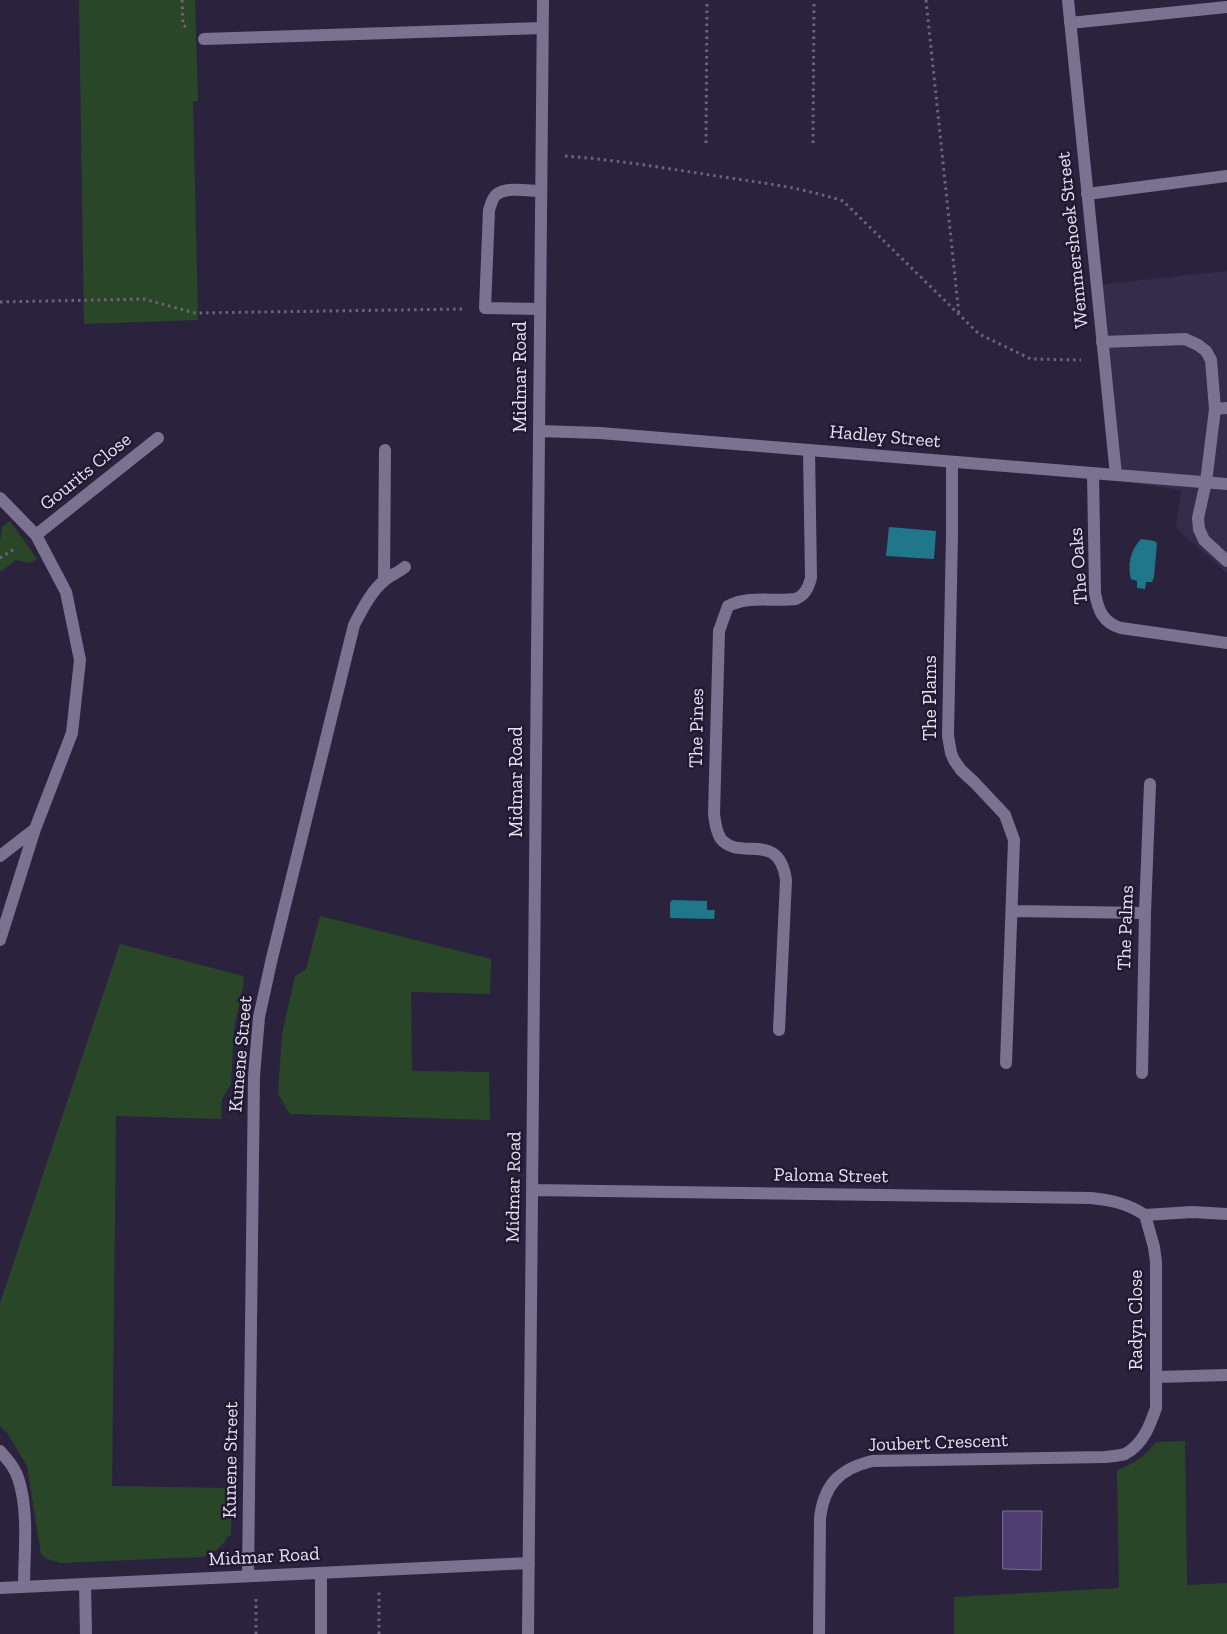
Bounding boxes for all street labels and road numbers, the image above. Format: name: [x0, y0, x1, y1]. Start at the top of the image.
street label: Wemmershoek Street: [1052, 151, 1094, 329]
street label: Midmar Road: [510, 321, 532, 433]
street label: Hadley Street: [828, 421, 942, 453]
street label: Gourits Close: [36, 428, 136, 516]
street label: The Oaks: [1065, 527, 1093, 605]
street label: The Plams: [920, 655, 942, 741]
street label: The Pines: [685, 688, 709, 768]
street label: Midmar Road: [506, 726, 528, 838]
street label: The Palms: [1113, 885, 1139, 971]
street label: Kunene Street: [225, 995, 257, 1113]
street label: Midmar Road: [502, 1131, 526, 1243]
street label: Paloma Street: [773, 1164, 889, 1188]
street label: Radyn Close: [1126, 1270, 1148, 1370]
street label: Kunene Street: [219, 1401, 243, 1519]
street label: Joubert Crescent: [868, 1429, 1008, 1457]
street label: Midmar Road: [208, 1543, 320, 1571]

